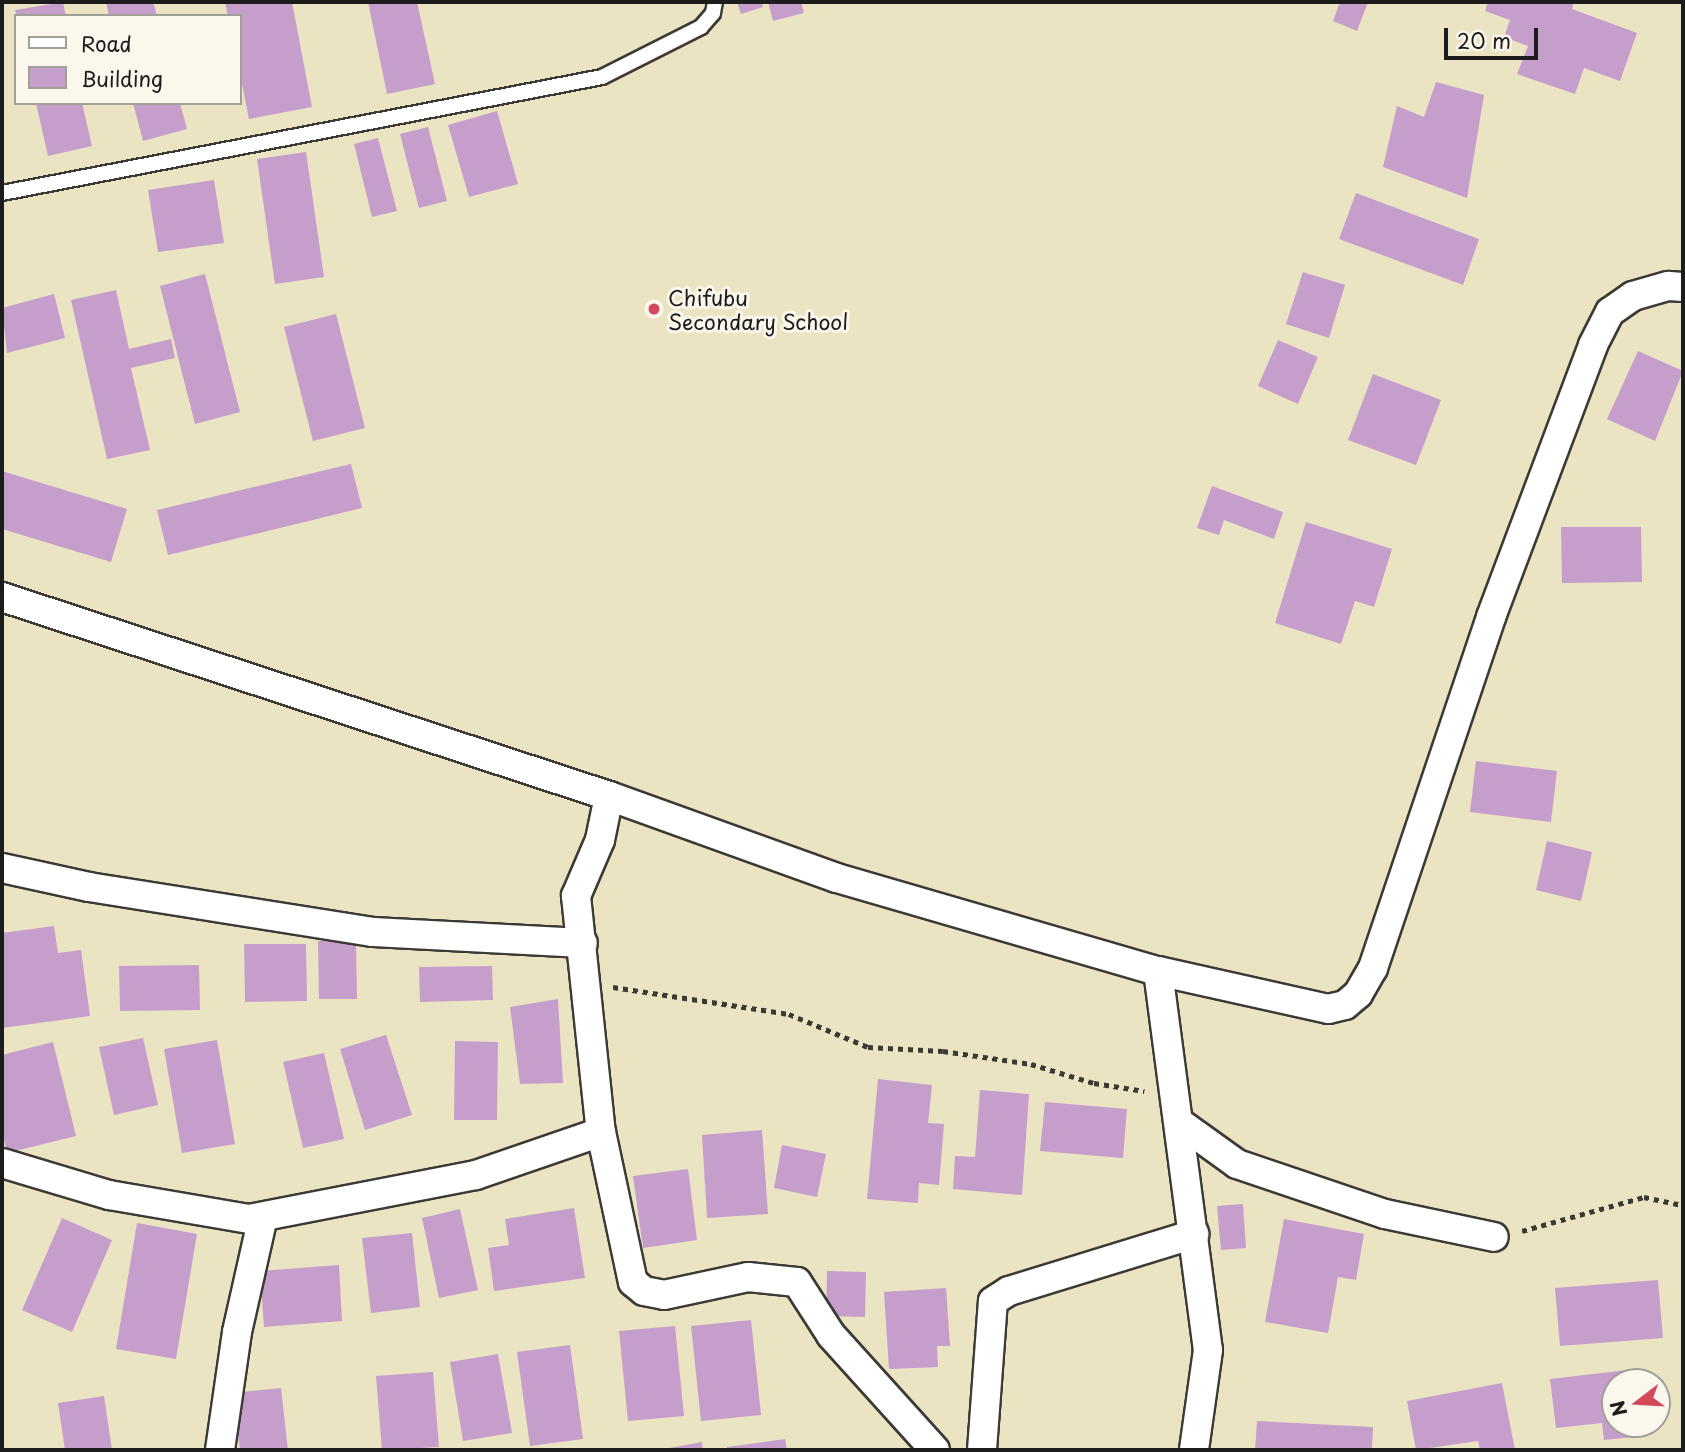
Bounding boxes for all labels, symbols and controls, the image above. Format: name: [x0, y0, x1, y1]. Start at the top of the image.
legend: [14, 14, 242, 105]
scale bar: [1447, 14, 1542, 58]
text: 20 m: [1457, 24, 1511, 56]
text: Road: [81, 27, 132, 59]
text: Building: [81, 62, 163, 94]
place label: Chifubu Secondary School: [668, 284, 848, 334]
marker: Chifubu Secondary School: [646, 301, 662, 317]
north arrow: [1601, 1368, 1671, 1438]
text: N: [1602, 1397, 1633, 1420]

